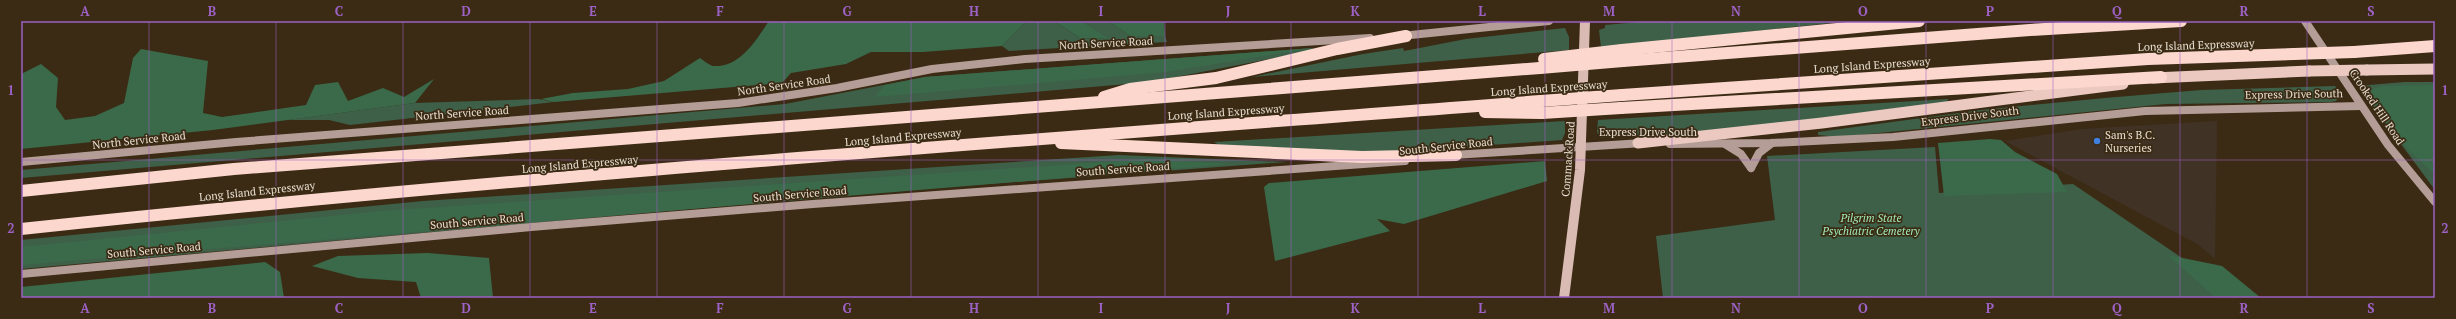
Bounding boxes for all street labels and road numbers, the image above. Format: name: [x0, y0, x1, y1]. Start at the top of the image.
street label: North Service Road: [1059, 34, 1153, 52]
street label: Long Island Expressway: [2137, 36, 2255, 54]
street label: Long Island Expressway: [1813, 54, 1931, 76]
street label: Crooked Hill Road: [2346, 66, 2408, 148]
street label: North Service Road: [736, 72, 832, 98]
street label: Long Island Expressway: [1490, 77, 1608, 99]
street label: Express Drive South: [2245, 86, 2344, 102]
street label: Long Island Expressway: [1167, 101, 1285, 123]
street label: North Service Road: [415, 103, 509, 123]
street label: Express Drive South: [1920, 103, 2020, 129]
street label: Commack Road: [1558, 121, 1578, 197]
street label: Long Island Expressway: [844, 125, 962, 149]
street label: Express Drive South: [1599, 125, 1698, 139]
street label: North Service Road: [92, 128, 186, 152]
street label: South Service Road: [1399, 134, 1493, 158]
street label: Long Island Expressway: [521, 152, 639, 176]
street label: South Service Road: [1076, 159, 1170, 179]
street label: Long Island Expressway: [198, 178, 316, 204]
street label: South Service Road: [753, 183, 847, 205]
street label: South Service Road: [430, 210, 524, 232]
street label: South Service Road: [107, 239, 201, 261]

